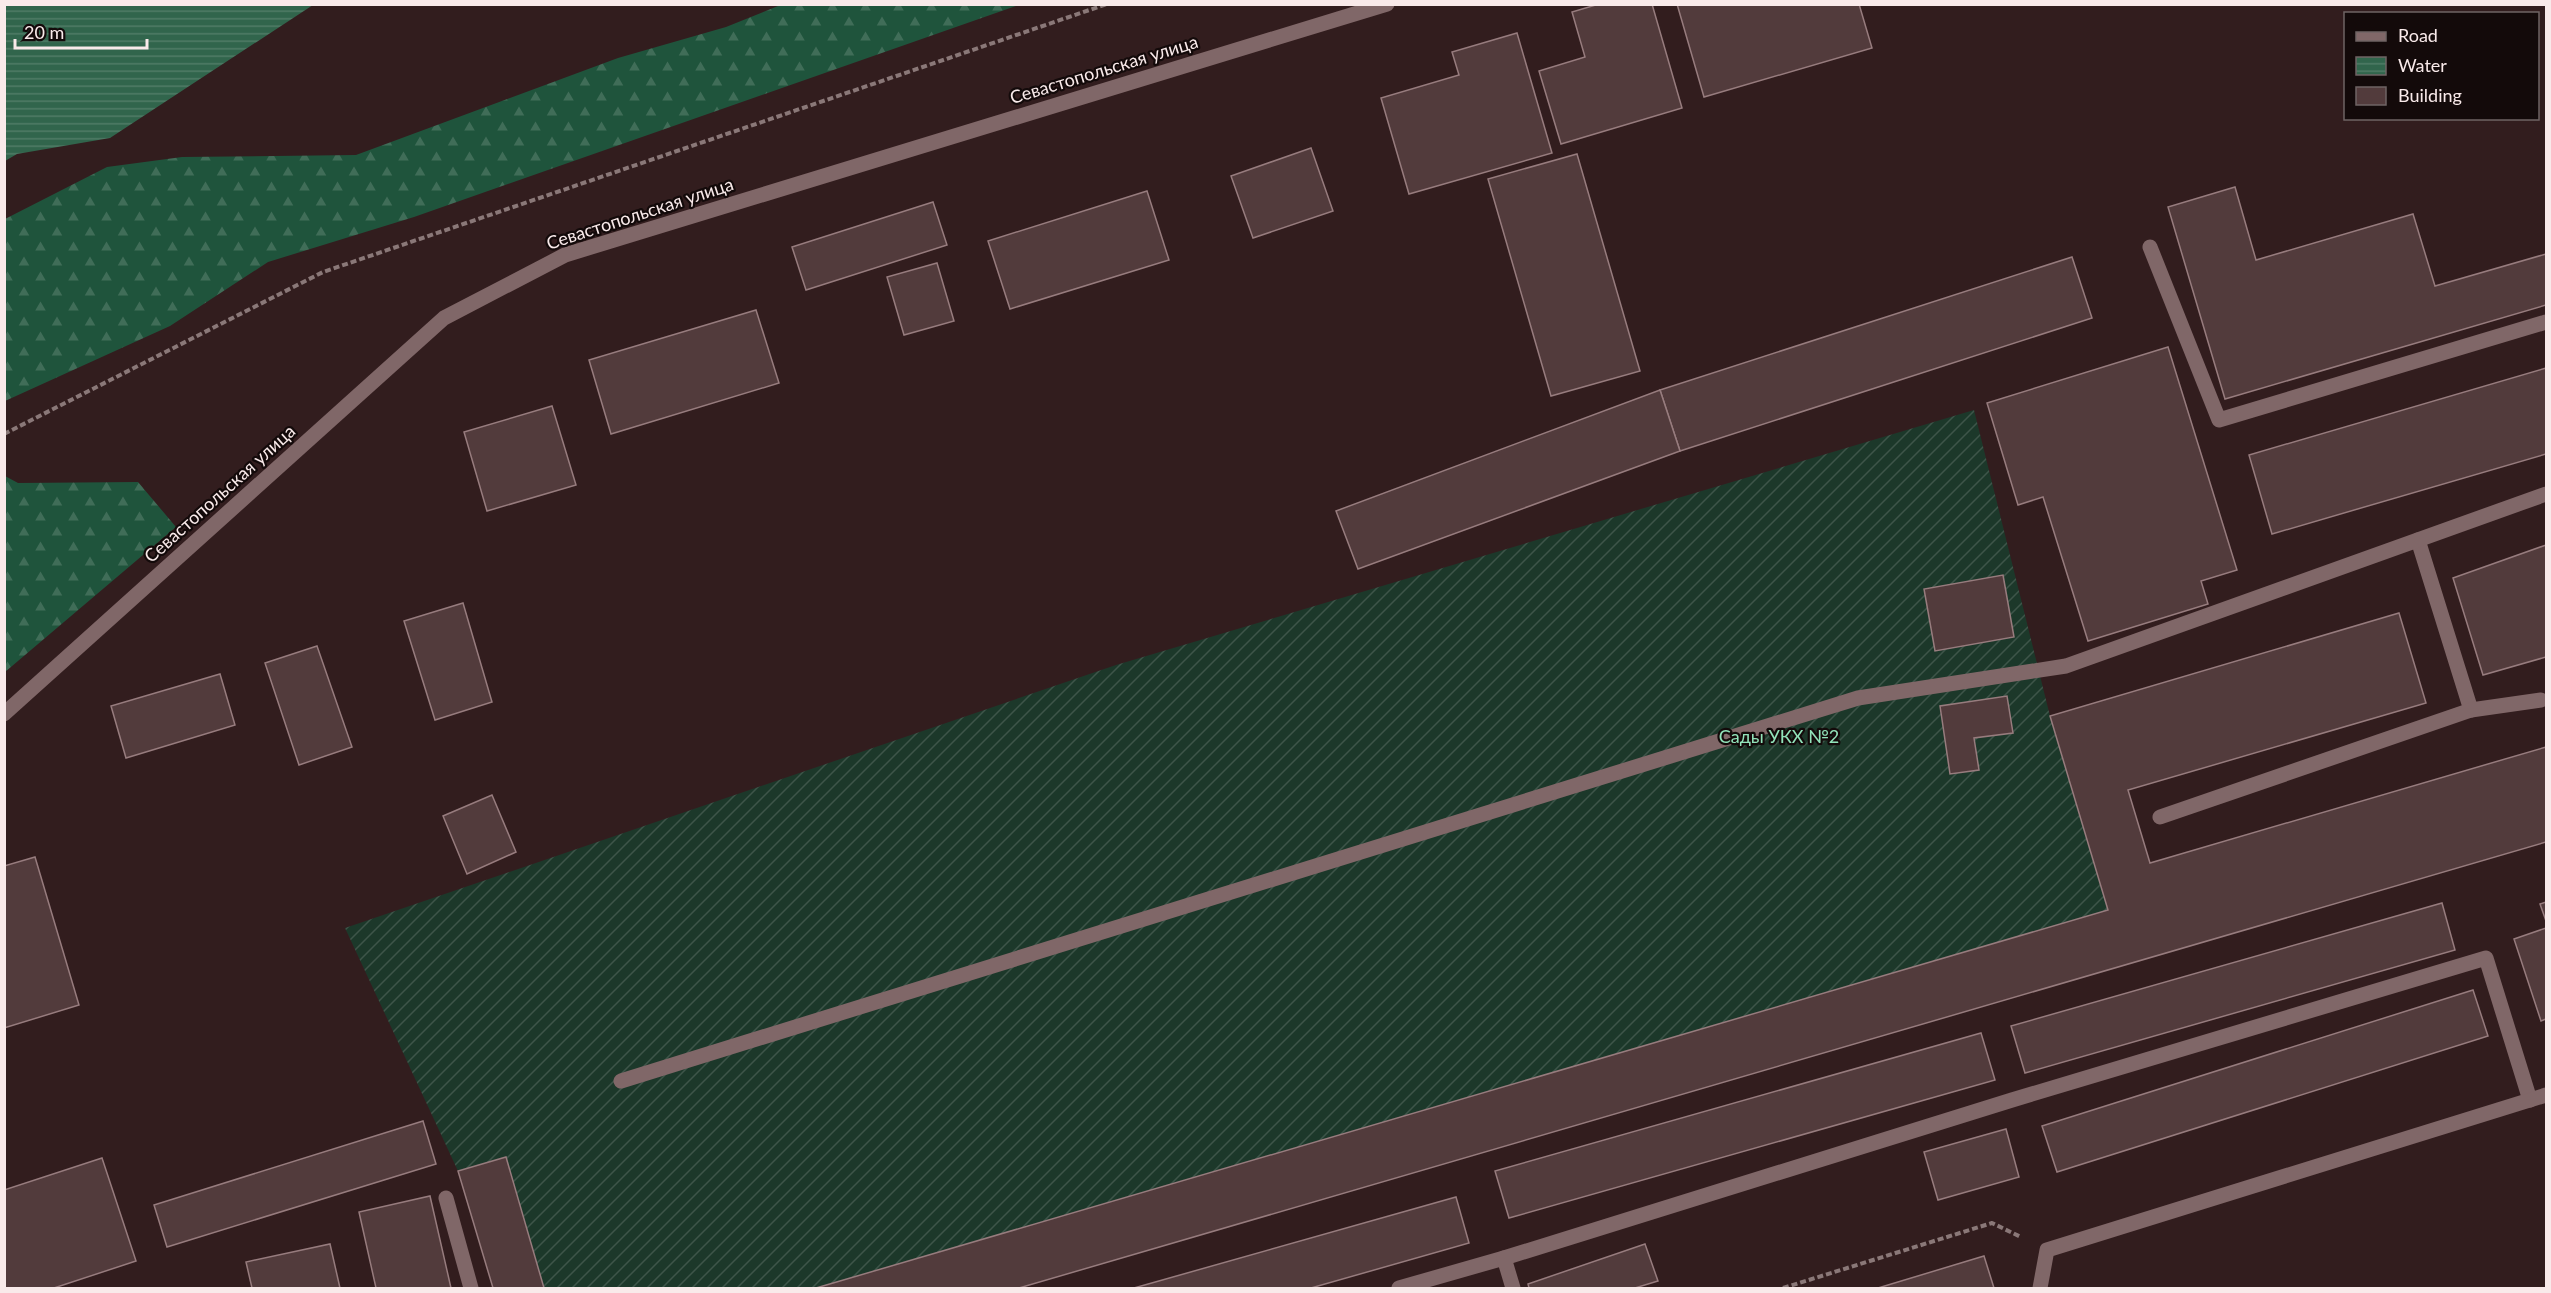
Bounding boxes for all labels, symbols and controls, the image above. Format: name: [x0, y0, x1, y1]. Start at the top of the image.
scale bar: [15, 12, 147, 50]
legend: [2344, 12, 2539, 120]
text: 20 m: [24, 21, 64, 43]
text: Road: [2398, 24, 2438, 46]
street label: Севастопольская улица: [1007, 30, 1200, 108]
text: Water: [2398, 54, 2447, 76]
text: Building: [2398, 84, 2462, 106]
street label: Севастопольская улица: [543, 172, 736, 254]
street label: Севастопольская улица: [139, 420, 299, 567]
park label: Сады УКХ №2: [1719, 725, 1839, 747]

